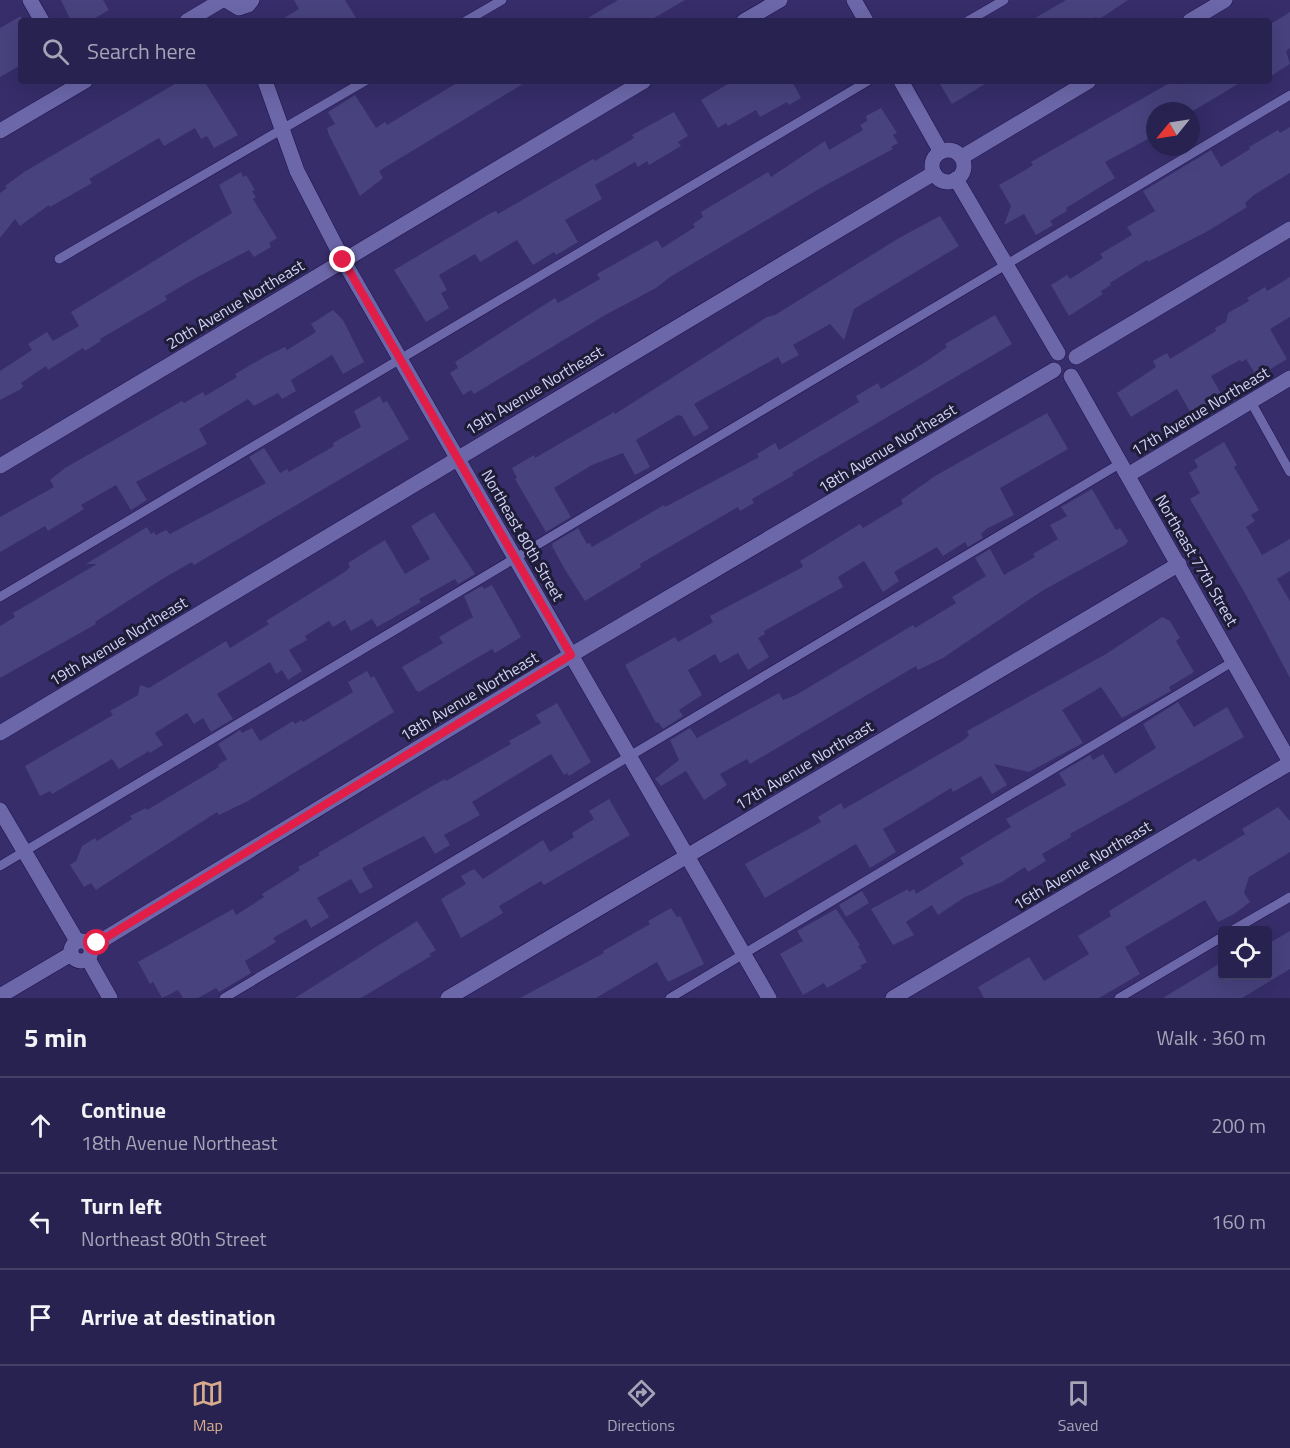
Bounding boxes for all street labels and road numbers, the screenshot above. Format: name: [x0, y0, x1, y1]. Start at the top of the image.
street label: 20th Avenue Northeast: [161, 253, 309, 355]
street label: 19th Avenue Northeast: [460, 339, 608, 441]
street label: 17th Avenue Northeast: [1126, 360, 1274, 462]
street label: 18th Avenue Northeast: [813, 397, 961, 499]
street label: Northeast 80th Street: [475, 465, 571, 606]
street label: Northeast 77th Street: [1149, 490, 1245, 631]
street label: 19th Avenue Northeast: [44, 590, 192, 692]
street label: 18th Avenue Northeast: [395, 645, 543, 747]
street label: 17th Avenue Northeast: [730, 714, 878, 816]
street label: 16th Avenue Northeast: [1008, 814, 1156, 916]

